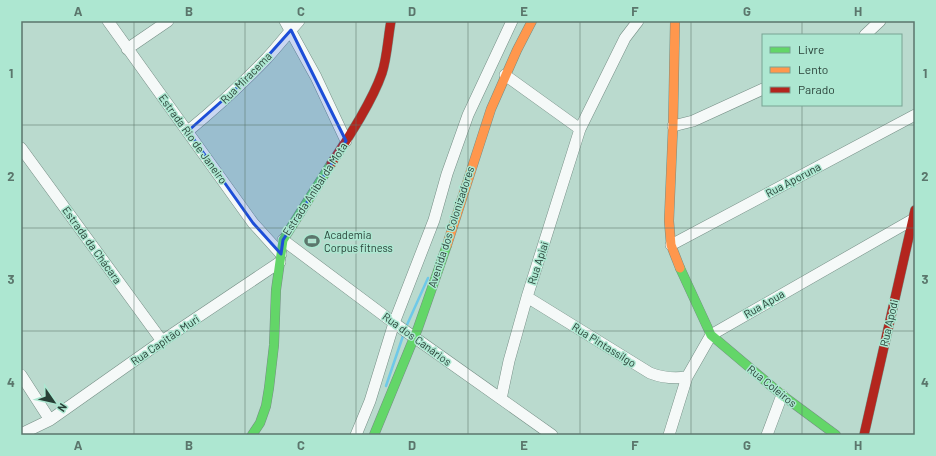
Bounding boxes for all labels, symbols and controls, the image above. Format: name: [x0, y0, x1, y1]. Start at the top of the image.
text: A: [74, 3, 83, 19]
text: B: [185, 3, 193, 19]
text: C: [297, 3, 305, 19]
text: D: [408, 3, 416, 19]
text: E: [520, 3, 528, 19]
text: F: [631, 3, 639, 19]
text: G: [743, 3, 751, 19]
text: H: [854, 3, 862, 19]
legend: [762, 34, 902, 106]
text: Livre: [798, 42, 824, 56]
street label: Rua Miracema: [217, 49, 274, 106]
text: Lento: [798, 62, 828, 76]
text: 1: [9, 65, 13, 81]
text: 1: [923, 65, 927, 81]
text: Parado: [798, 82, 835, 96]
street label: Estrada Rio de Janeiro: [157, 91, 230, 186]
street label: Estrada Anibal da Mota: [280, 140, 350, 238]
street label: Rua Aporuna: [763, 160, 823, 200]
street label: Avenida dos Colonizadores: [425, 165, 476, 289]
text: 2: [7, 168, 15, 184]
text: 2: [921, 168, 929, 184]
street label: Estrada da Chácara: [60, 204, 125, 286]
place label: Academia Corpus fitness: [324, 228, 393, 254]
sports icon: Academia Corpus fitness: [303, 232, 321, 250]
street label: Rua Apiai: [524, 240, 551, 286]
text: 3: [7, 271, 15, 287]
text: 3: [921, 271, 929, 287]
street label: Rua Apua: [741, 287, 786, 320]
street label: Rua Apodi: [877, 298, 900, 348]
street label: Rua dos Canários: [380, 309, 454, 368]
street label: Rua Capitão Muri: [128, 312, 202, 367]
street label: Rua Pintassilgo: [570, 320, 639, 369]
street label: Rua Coleiros: [745, 362, 800, 409]
text: 4: [7, 374, 15, 390]
text: 4: [921, 374, 929, 390]
north arrow: [34, 382, 74, 422]
text: N: [55, 401, 70, 415]
text: A: [74, 437, 83, 453]
text: B: [185, 437, 193, 453]
text: C: [297, 437, 305, 453]
text: D: [408, 437, 416, 453]
text: E: [520, 437, 528, 453]
text: F: [631, 437, 639, 453]
text: G: [743, 437, 751, 453]
text: H: [854, 437, 862, 453]

